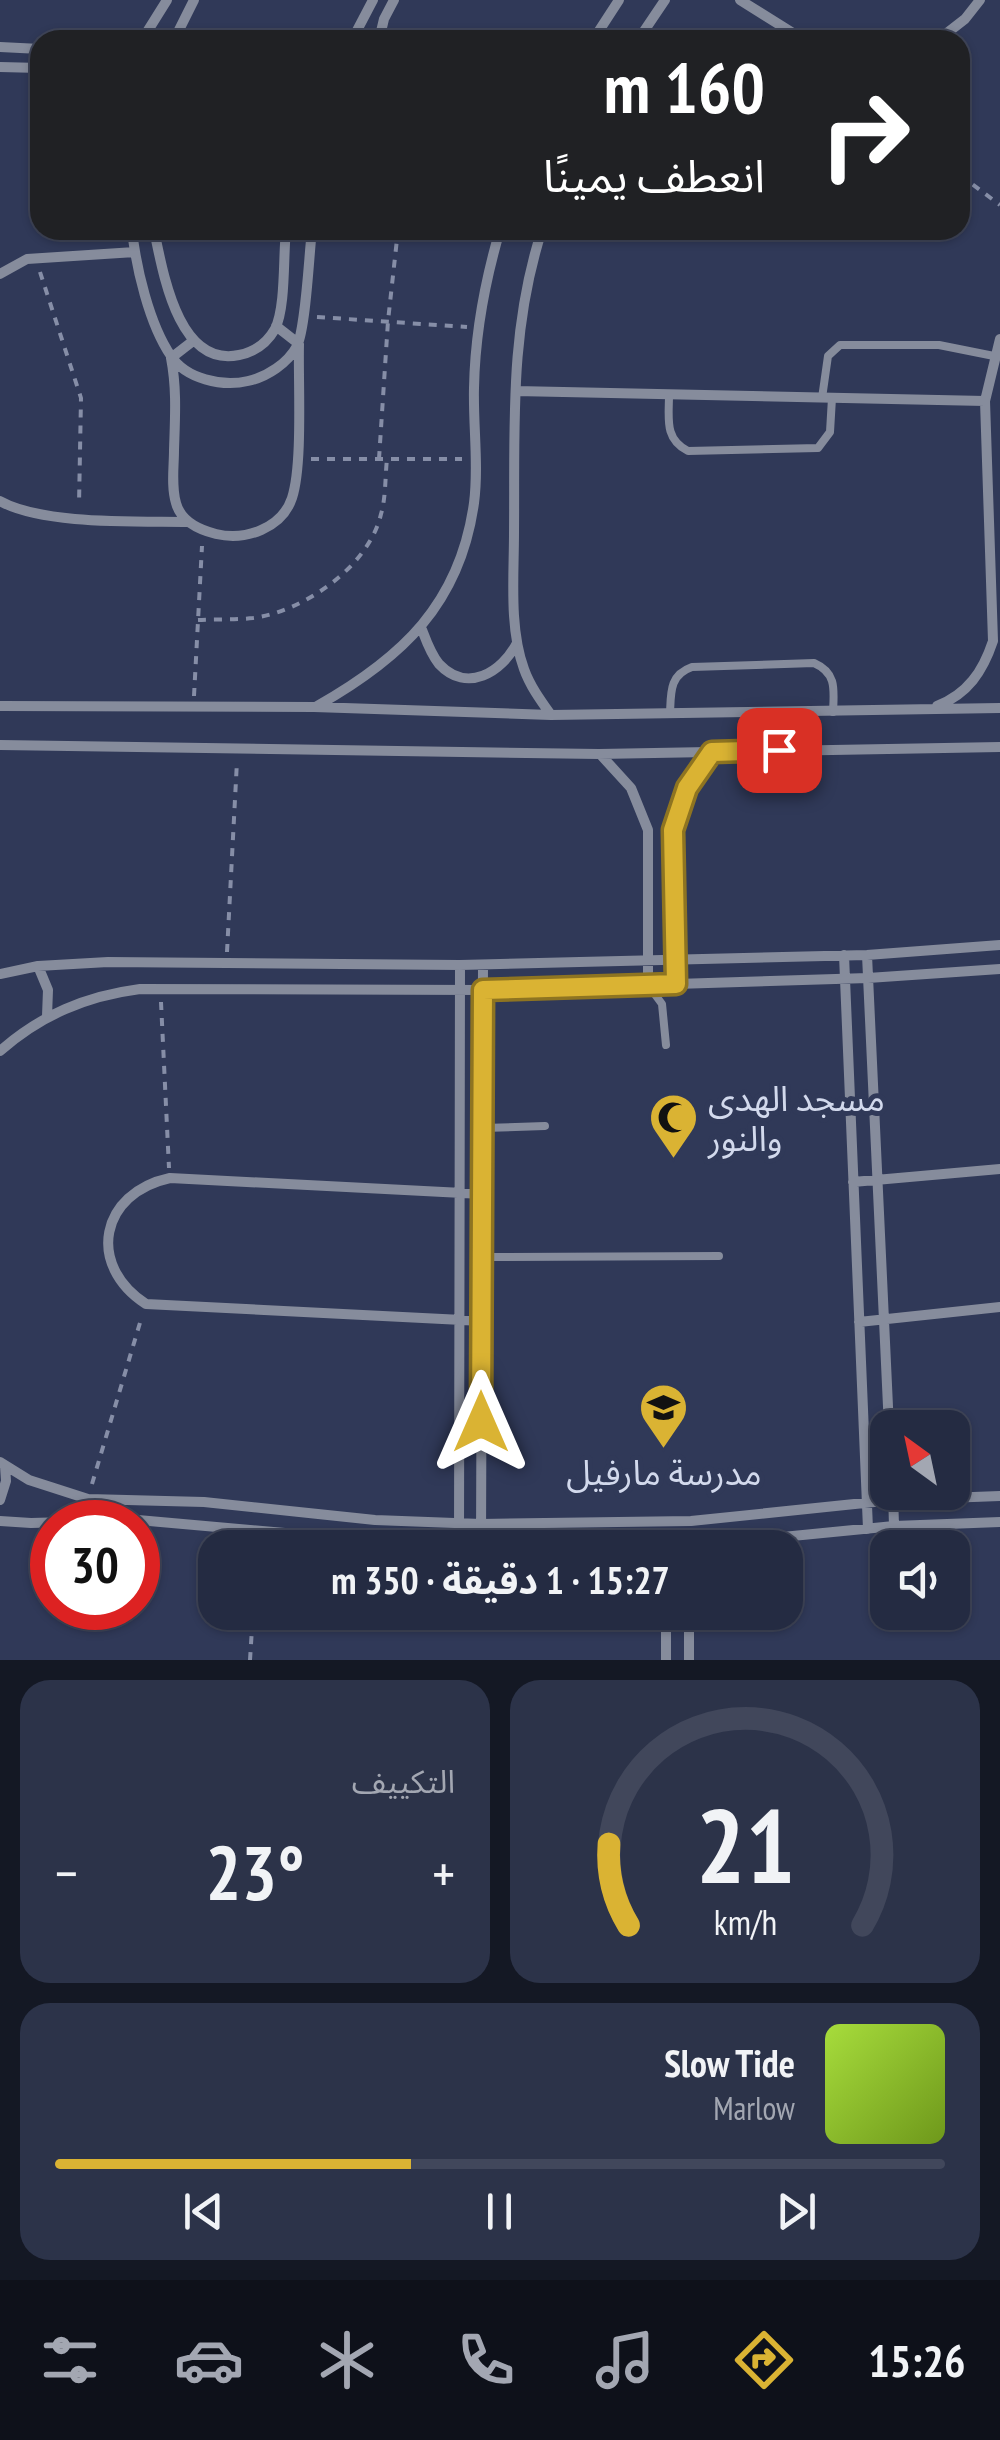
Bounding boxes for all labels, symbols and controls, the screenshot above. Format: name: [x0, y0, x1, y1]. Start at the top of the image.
text: 160 m: [604, 42, 765, 132]
icon: right: [800, 70, 930, 200]
text: انعطف يمينًا: [543, 146, 765, 204]
pin: [737, 708, 822, 793]
icon: arrive: [752, 723, 807, 778]
place label: مسجد الهدى والنور: [707, 1075, 885, 1161]
mosque icon: مسجد الهدى والنور: [647, 1092, 699, 1160]
position arrow: [429, 1370, 533, 1474]
school or university icon: مدرسة مارفيل: [638, 1382, 690, 1450]
north arrow: [870, 1410, 970, 1510]
map controls: [870, 1410, 970, 1630]
place label: مدرسة مارفيل: [566, 1449, 762, 1495]
speed limit sign: 30: [30, 1500, 160, 1630]
button: sound: [870, 1530, 970, 1630]
text: 15:27 · 1 دقيقة · 350 m: [331, 1555, 670, 1604]
text: التكييف: [352, 1760, 455, 1802]
text: 21: [695, 1777, 795, 1912]
text: 23°: [205, 1824, 305, 1921]
text: −: [55, 1837, 78, 1908]
text: +: [432, 1837, 455, 1908]
text: km/h: [713, 1899, 777, 1945]
text: Slow Tide: [664, 2038, 795, 2087]
text: Marlow: [713, 2087, 795, 2129]
icon: previous: [176, 2184, 231, 2239]
icon: pause: [472, 2184, 527, 2239]
icon: next: [769, 2184, 824, 2239]
icon: filters: [35, 2325, 105, 2395]
icon: car: [174, 2325, 244, 2395]
icon: climate: [312, 2325, 382, 2395]
icon: phone: [451, 2325, 521, 2395]
icon: music: [590, 2325, 660, 2395]
icon: directions: [729, 2325, 799, 2395]
text: 15:26: [868, 2331, 966, 2389]

